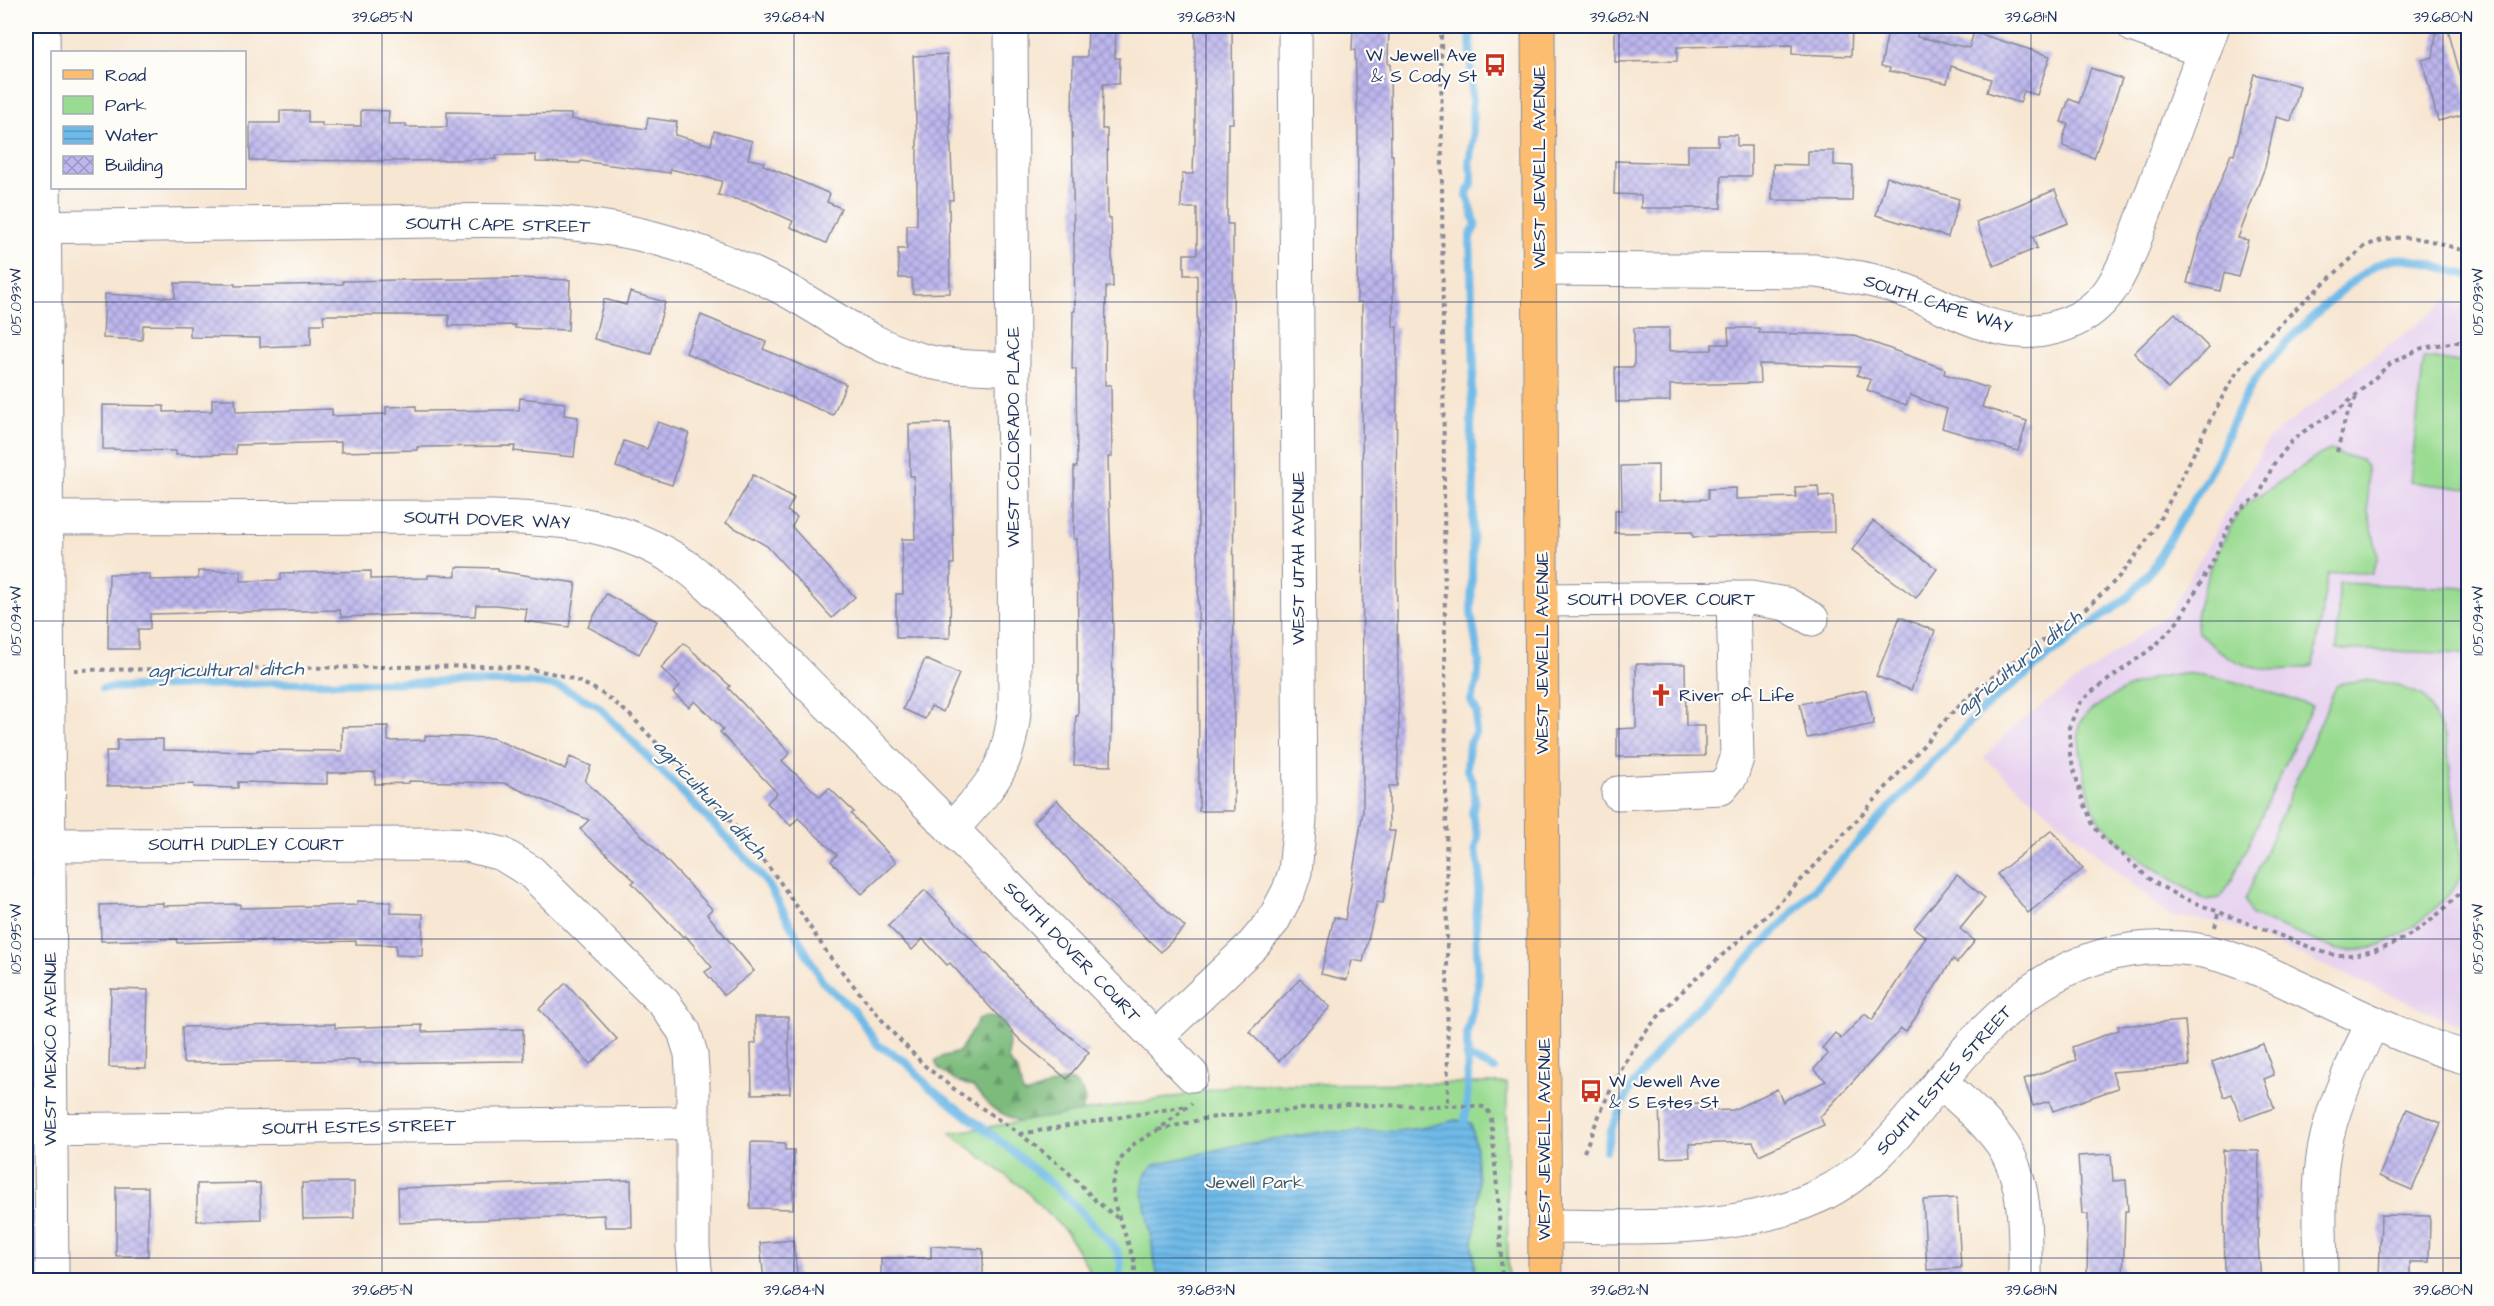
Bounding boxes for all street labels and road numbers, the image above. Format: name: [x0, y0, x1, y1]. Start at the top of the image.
street label: WEST JEWELL AVENUE: [1527, 65, 1552, 268]
street label: SOUTH CAPE STREET: [405, 211, 591, 239]
street label: SOUTH CAPE WAY: [1861, 268, 2016, 340]
street label: WEST COLORADO PLACE: [1001, 326, 1026, 548]
street label: WEST UTAH AVENUE: [1286, 471, 1311, 645]
street label: SOUTH DOVER WAY: [403, 505, 571, 535]
street label: WEST JEWELL AVENUE: [1530, 551, 1555, 754]
street label: SOUTH DOVER COURT: [1567, 587, 1756, 612]
street label: SOUTH DUDLEY COURT: [148, 832, 344, 857]
street label: SOUTH DOVER COURT: [998, 876, 1147, 1029]
street label: WEST MEXICO AVENUE: [38, 952, 63, 1146]
street label: SOUTH ESTES STREET: [1870, 999, 2019, 1160]
street label: WEST JEWELL AVENUE: [1532, 1037, 1557, 1240]
street label: SOUTH ESTES STREET: [262, 1113, 457, 1141]

